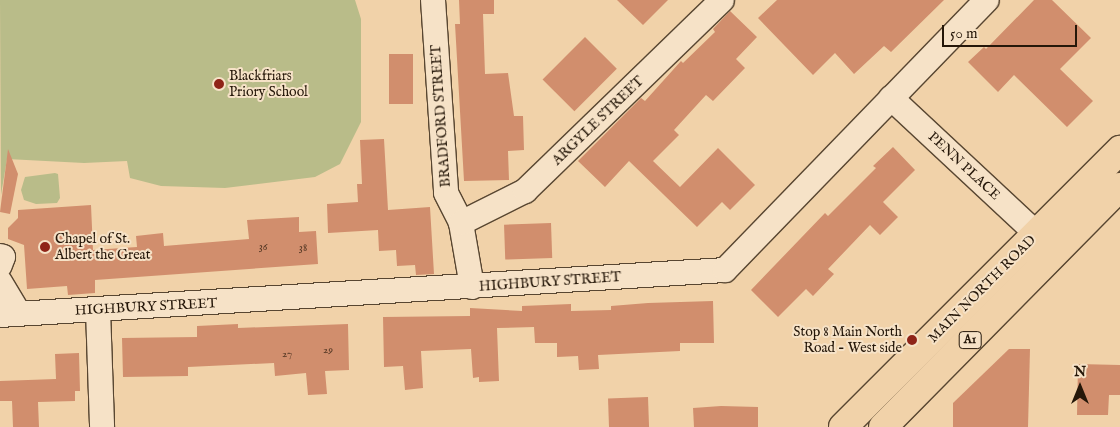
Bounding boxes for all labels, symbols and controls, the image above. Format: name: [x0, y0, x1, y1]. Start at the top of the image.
scale bar: [945, 15, 1080, 47]
text: 50 m: [950, 24, 978, 43]
street label: BRADFORD STREET: [428, 44, 454, 188]
place label: Blackfriars Priory School: [229, 68, 308, 100]
street label: ARGYLE STREET: [549, 73, 647, 169]
marker: Blackfriars Priory School: [213, 78, 225, 90]
street label: PENN PLACE: [925, 128, 1003, 204]
place label: Chapel of St. Albert the Great: [55, 231, 150, 264]
street label: MAIN NORTH ROAD: [925, 232, 1039, 346]
house number: 36: [259, 240, 267, 254]
marker: Chapel of St. Albert the Great: [39, 241, 51, 253]
house number: 38: [299, 241, 307, 255]
street label: HIGHBURY STREET: [478, 269, 622, 295]
street label: HIGHBURY STREET: [74, 295, 218, 319]
place label: Stop 8 Main North Road - West side: [793, 324, 902, 357]
road number: A1: [958, 330, 982, 350]
marker: Stop 8 Main North Road - West side: [906, 334, 918, 346]
house number: 29: [323, 343, 333, 357]
house number: 27: [282, 347, 292, 361]
north arrow: [1055, 362, 1105, 412]
text: N: [1074, 363, 1086, 381]

